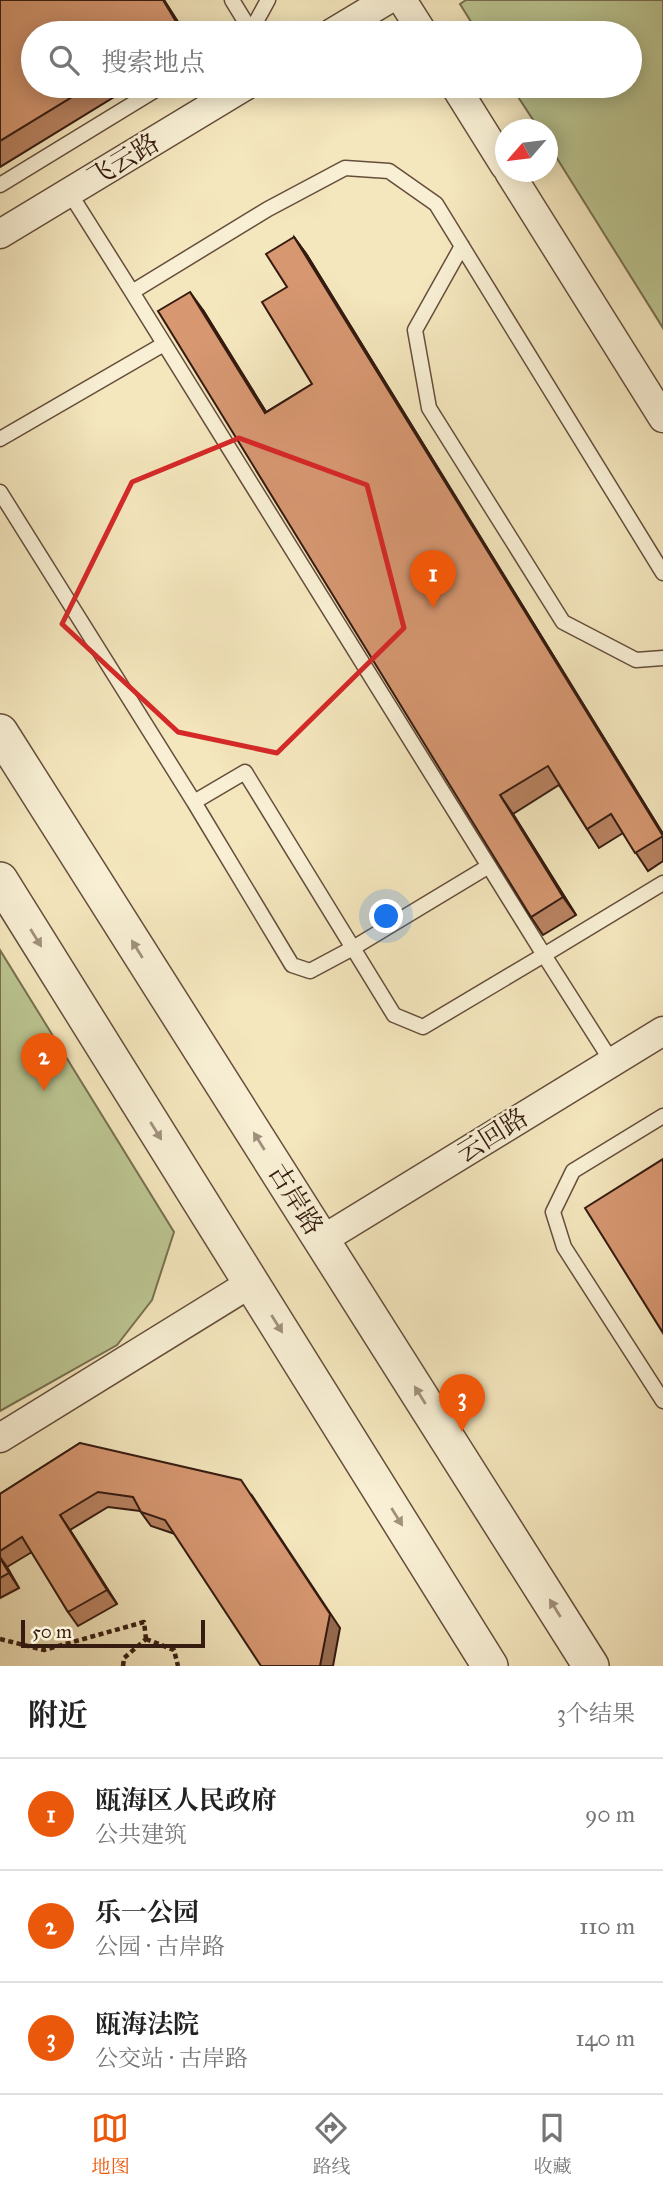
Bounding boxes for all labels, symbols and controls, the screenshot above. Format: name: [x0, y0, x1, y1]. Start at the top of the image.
search box: [21, 21, 642, 98]
icon: search: [45, 41, 83, 79]
text: 搜索地点: [101, 46, 205, 78]
north arrow: [495, 119, 558, 182]
street label: 飞云路: [81, 126, 165, 194]
pin: 1: [410, 550, 456, 608]
your location: [369, 899, 403, 933]
one-way arrow: [30, 928, 43, 948]
one-way arrow: [131, 939, 144, 959]
pin: 2: [21, 1033, 67, 1091]
street label: 云回路: [450, 1101, 534, 1169]
one-way arrow: [150, 1122, 163, 1141]
one-way arrow: [252, 1131, 265, 1151]
street label: 古岸路: [262, 1157, 330, 1241]
one-way arrow: [270, 1315, 283, 1334]
pin: 3: [439, 1374, 485, 1432]
one-way arrow: [413, 1386, 426, 1405]
one-way arrow: [391, 1508, 404, 1527]
one-way arrow: [548, 1599, 561, 1618]
scale bar: [21, 1617, 205, 1649]
text: 50 m: [32, 1620, 72, 1643]
text: 附近: [28, 1697, 88, 1733]
text: 3个结果: [557, 1699, 635, 1727]
text: 瓯海区人民政府: [95, 1784, 277, 1816]
text: 1: [46, 1800, 56, 1828]
text: 90 m: [585, 1800, 635, 1828]
text: 公共建筑: [95, 1820, 187, 1848]
text: 乐一公园: [95, 1896, 199, 1928]
text: 2: [45, 1912, 57, 1940]
text: 110 m: [579, 1912, 635, 1940]
text: 公园 · 古岸路: [95, 1932, 225, 1960]
text: 瓯海法院: [95, 2008, 199, 2040]
text: 3: [46, 2024, 56, 2052]
text: 140 m: [575, 2024, 635, 2052]
text: 公交站 · 古岸路: [95, 2044, 248, 2072]
tab: 地图: [91, 2109, 130, 2178]
tab: 路线: [312, 2109, 351, 2178]
tab: 收藏: [533, 2109, 572, 2178]

